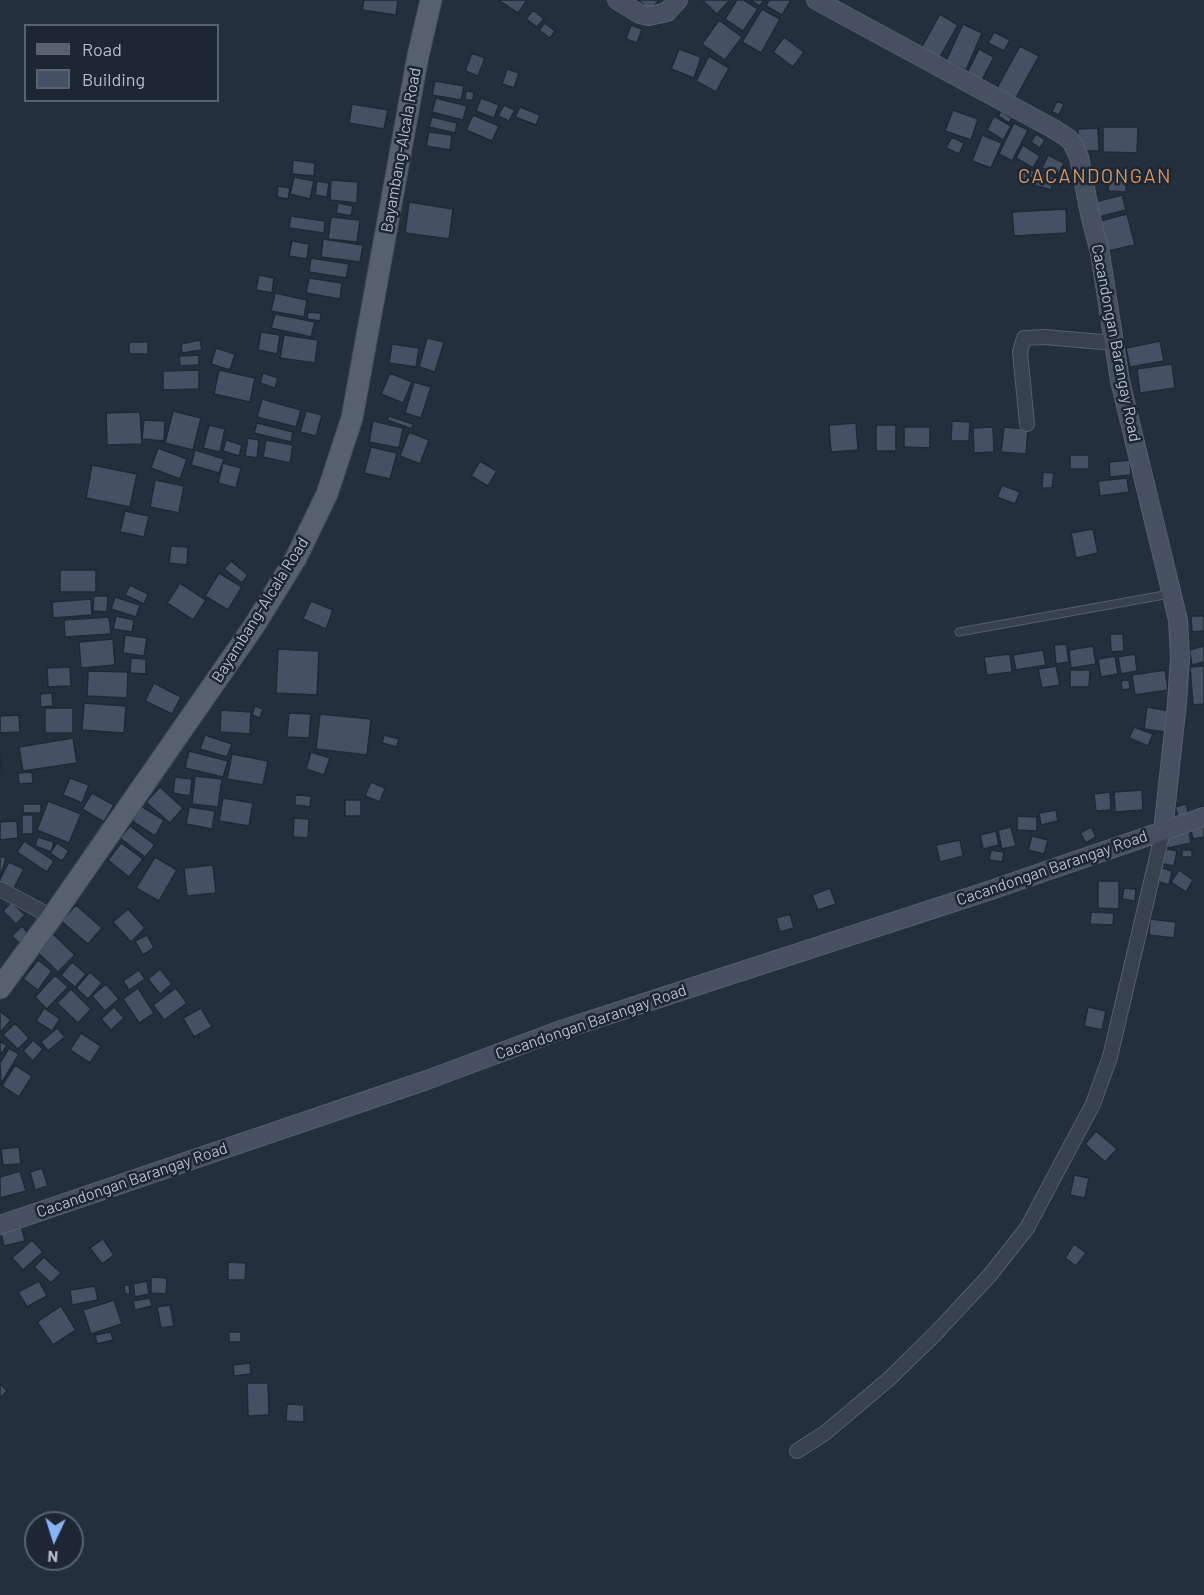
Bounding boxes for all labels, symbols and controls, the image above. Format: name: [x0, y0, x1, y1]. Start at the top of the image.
legend: [24, 24, 219, 102]
text: Road: [82, 38, 122, 60]
street label: Bayambang-Alcala Road: [377, 66, 425, 234]
text: Building: [82, 68, 145, 90]
district label: CACANDONGAN: [1018, 164, 1172, 188]
street label: Cacandongan Barangay Road: [1087, 243, 1145, 443]
street label: Bayambang-Alcala Road: [208, 534, 312, 686]
street label: Cacandongan Barangay Road: [954, 826, 1150, 910]
street label: Cacandongan Barangay Road: [493, 980, 689, 1064]
street label: Cacandongan Barangay Road: [34, 1138, 230, 1222]
north arrow: [24, 1511, 84, 1571]
text: N: [47, 1548, 59, 1567]

